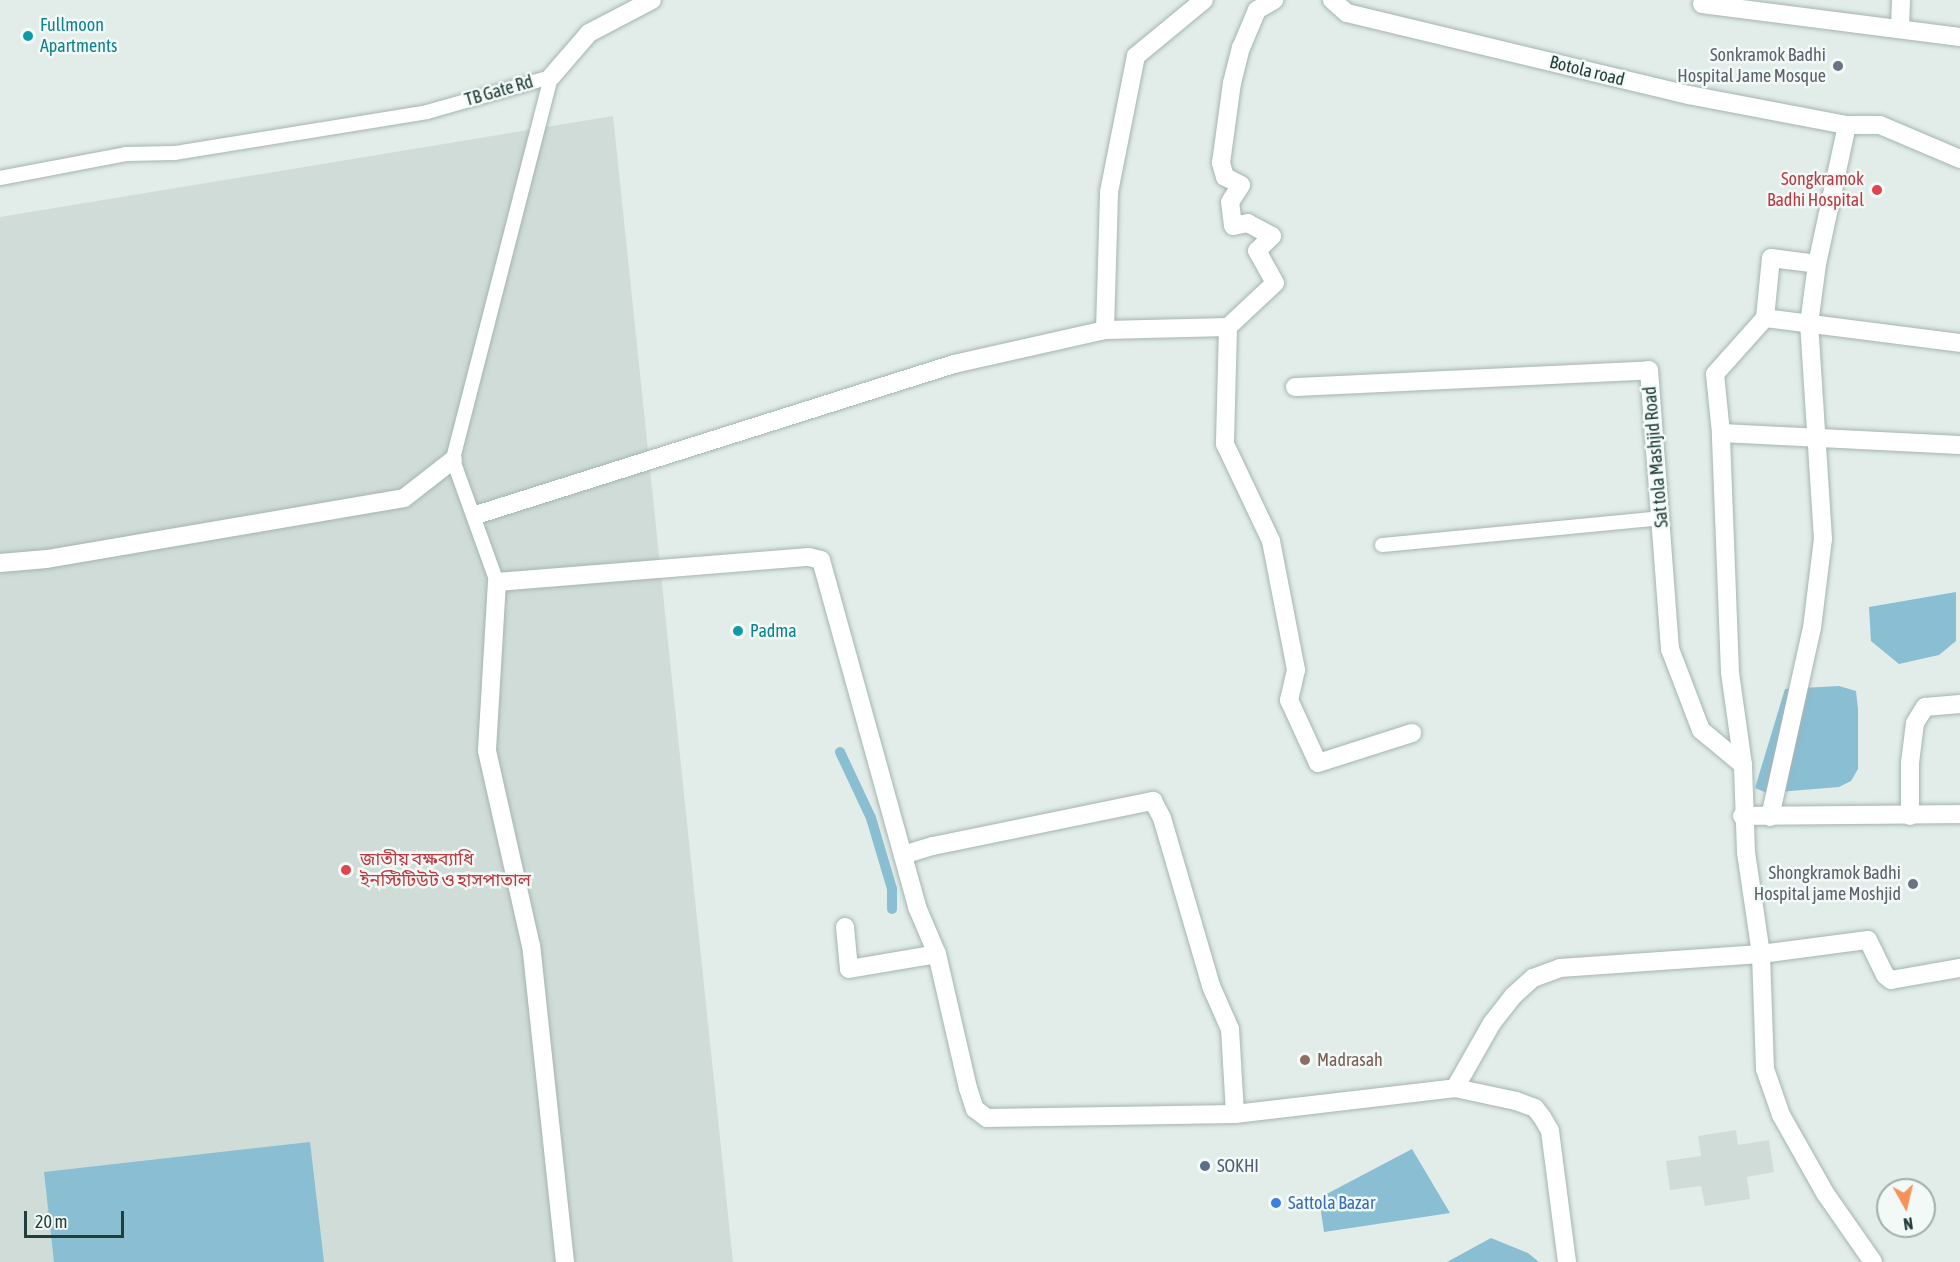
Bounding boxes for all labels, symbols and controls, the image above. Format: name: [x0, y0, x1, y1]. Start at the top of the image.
place label: Fullmoon Apartments: [40, 15, 117, 57]
marker: Fullmoon Apartments: [21, 29, 35, 43]
place label: Sonkramok Badhi Hospital Jame Mosque: [1677, 45, 1826, 88]
street label: Botola road: [1547, 51, 1627, 91]
marker: Sonkramok Badhi Hospital Jame Mosque: [1831, 59, 1845, 73]
street label: TB Gate Rd: [462, 71, 536, 111]
place label: Songkramok Badhi Hospital: [1767, 169, 1864, 212]
marker: Songkramok Badhi Hospital: [1868, 181, 1886, 199]
street label: Sat tola Mashjid Road: [1639, 385, 1673, 529]
place label: Padma: [750, 620, 797, 642]
marker: Padma: [731, 624, 745, 638]
place label: জাতীয় বক্ষব্যাধি ইনস্টিটিউট ও হাসপাতাল: [360, 849, 531, 892]
marker: জাতীয় বক্ষব্যাধি ইনস্টিটিউট ও হাসপাতাল: [337, 861, 355, 879]
place label: Shongkramok Badhi Hospital jame Moshjid: [1754, 863, 1901, 906]
marker: Shongkramok Badhi Hospital jame Moshjid: [1906, 877, 1920, 891]
place label: Madrasah: [1317, 1049, 1383, 1071]
marker: Madrasah: [1298, 1053, 1312, 1067]
place label: SOKHI: [1217, 1155, 1259, 1177]
marker: SOKHI: [1198, 1159, 1212, 1173]
north arrow: [1876, 1178, 1936, 1238]
place label: Sattola Bazar: [1288, 1192, 1375, 1214]
marker: Sattola Bazar: [1269, 1196, 1283, 1210]
scale bar: [27, 1199, 128, 1237]
text: 20 m: [35, 1211, 67, 1232]
text: N: [1902, 1214, 1914, 1233]

